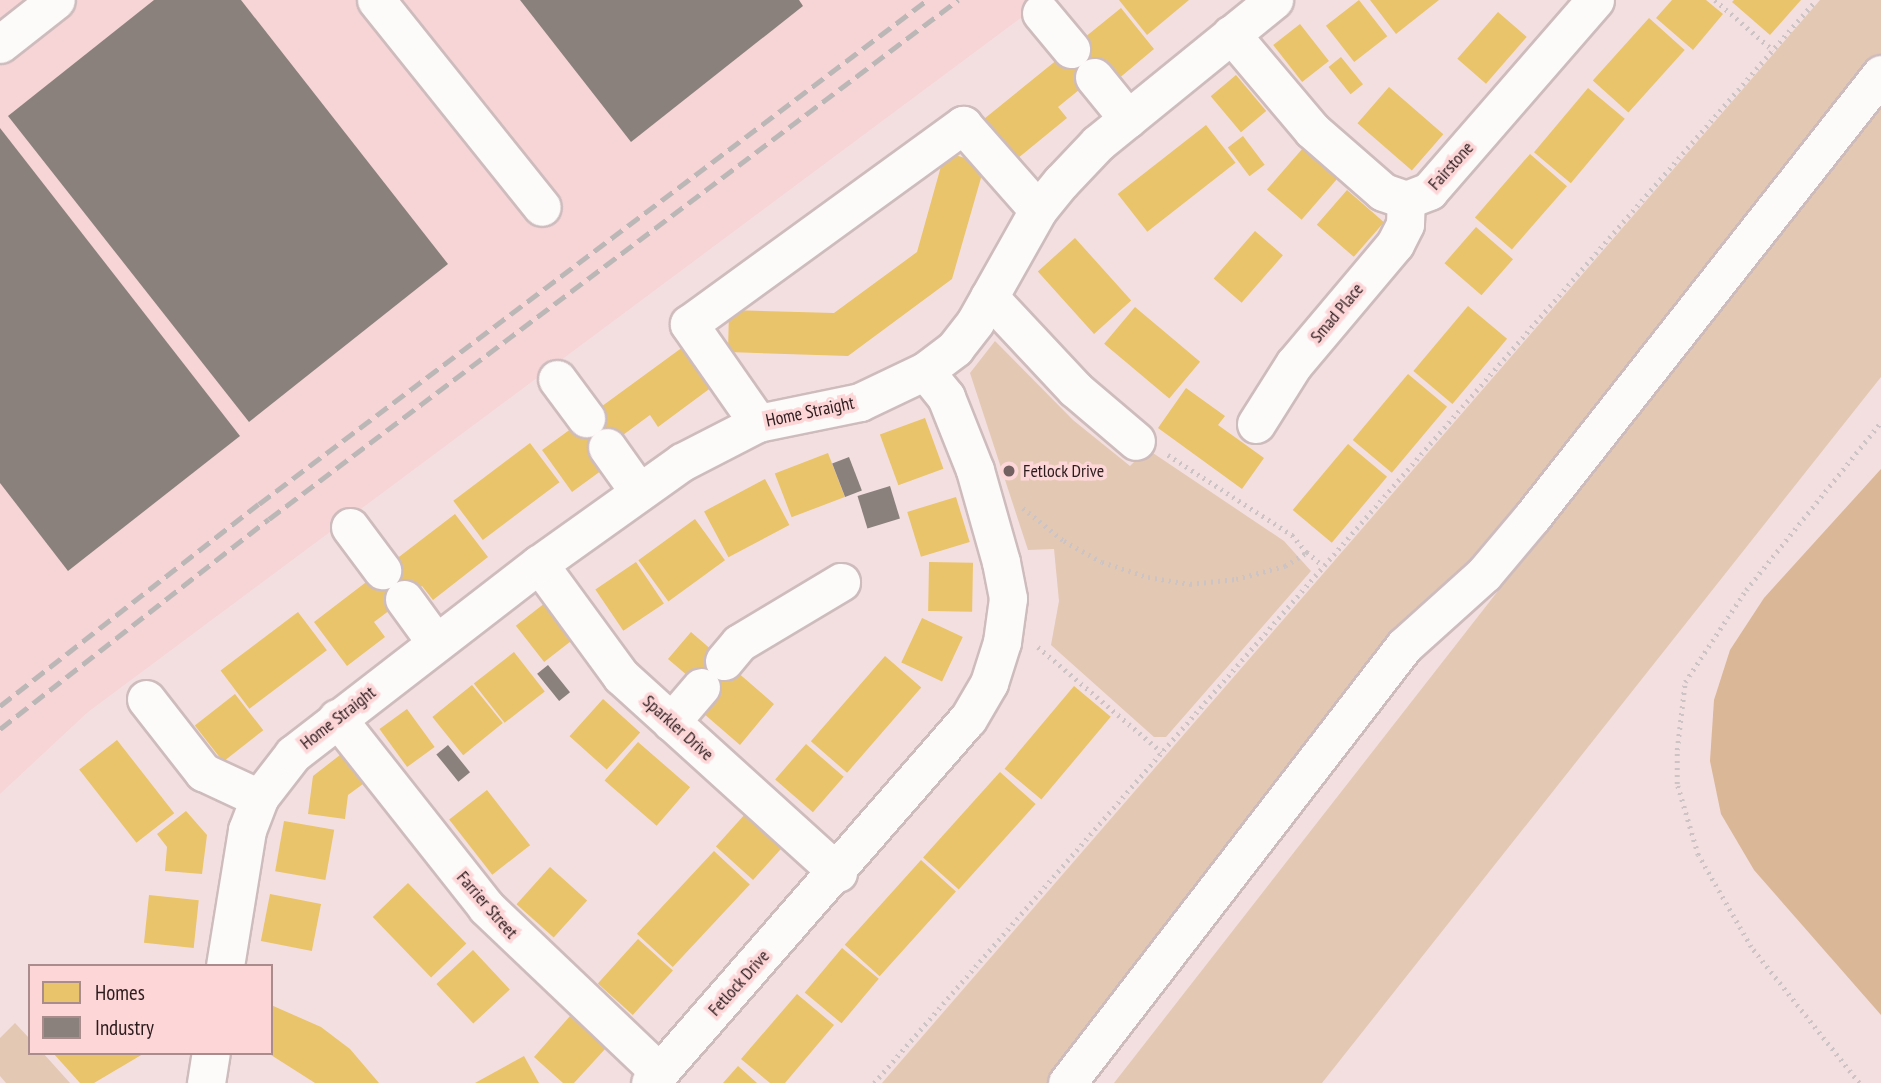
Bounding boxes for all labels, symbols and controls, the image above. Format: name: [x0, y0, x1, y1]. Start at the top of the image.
street label: Fairstone: [1424, 137, 1478, 195]
street label: Smad Place: [1306, 279, 1368, 347]
street label: Home Straight: [764, 392, 856, 432]
place label: Fetlock Drive: [1023, 460, 1105, 482]
marker: Fetlock Drive: [1001, 463, 1017, 479]
street label: Home Straight: [296, 682, 380, 754]
street label: Sparkler Drive: [638, 691, 718, 765]
street label: Farrier Street: [452, 867, 522, 943]
street label: Fetlock Drive: [704, 945, 774, 1021]
legend: [28, 964, 273, 1055]
text: Homes: [95, 979, 145, 1006]
text: Industry: [95, 1014, 154, 1041]

